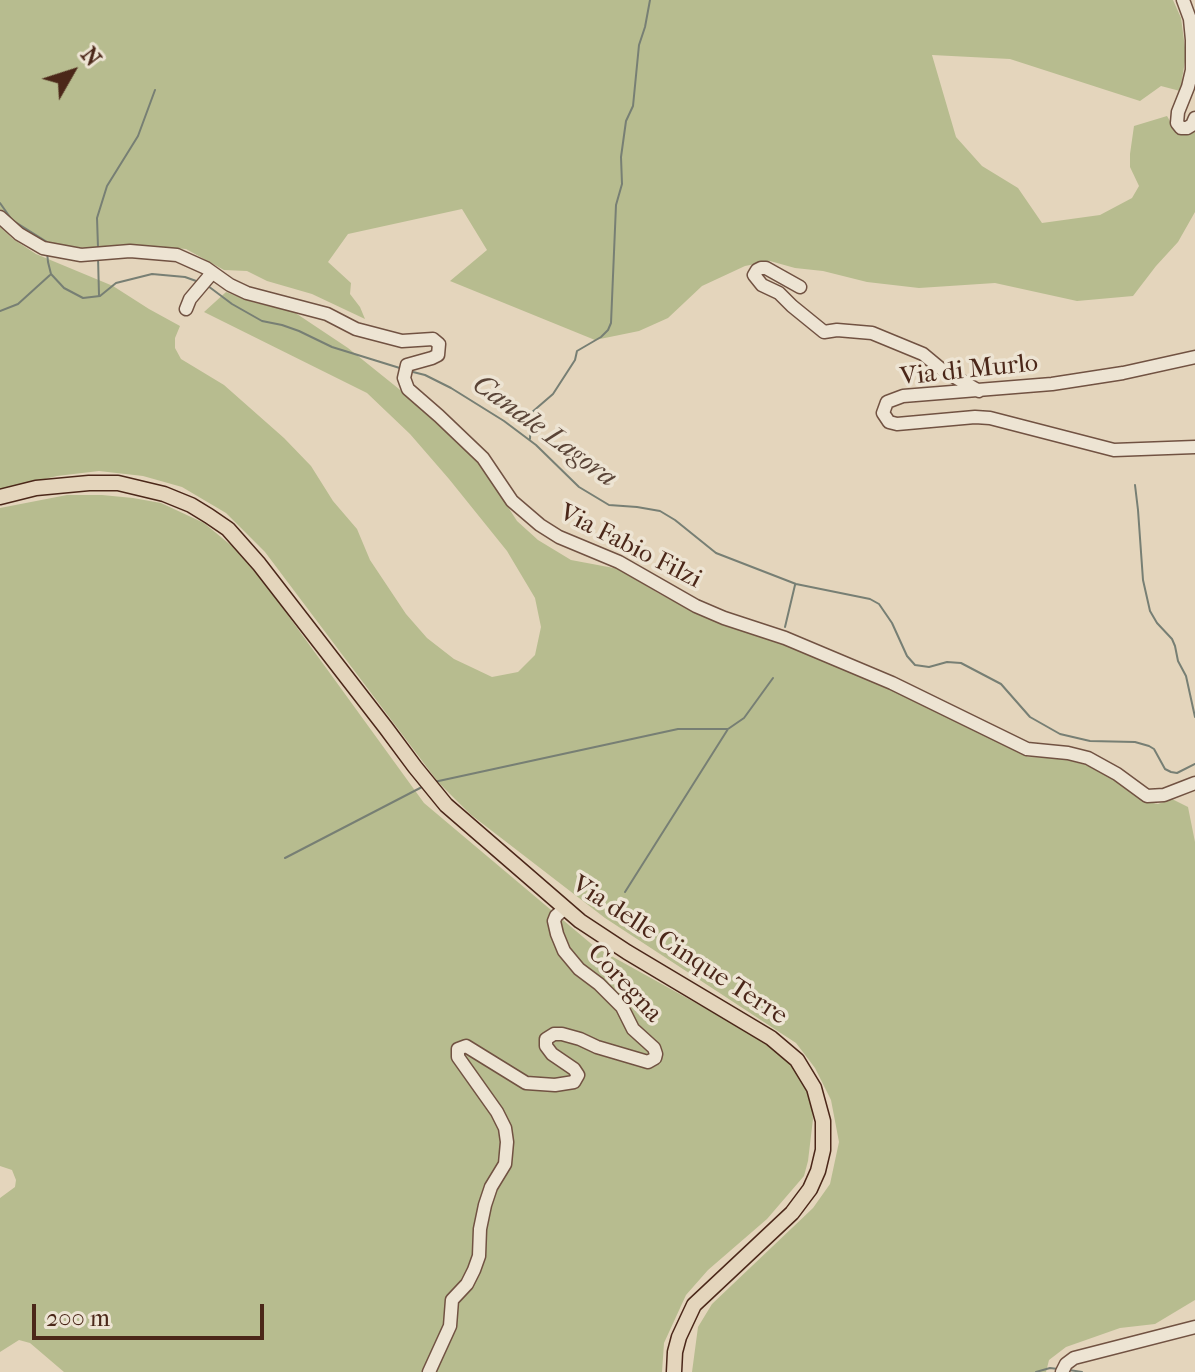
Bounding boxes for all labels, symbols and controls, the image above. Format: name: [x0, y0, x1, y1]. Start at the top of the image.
north arrow: [32, 32, 112, 112]
text: N: [75, 42, 106, 72]
street label: Via di Murlo: [898, 348, 1040, 394]
water label: Canale Lagora: [465, 368, 623, 496]
street label: Via Fabio Filzi: [554, 498, 706, 596]
street label: Via delle Cinque Terre: [565, 870, 793, 1032]
street label: Coregna: [580, 938, 668, 1030]
scale bar: [36, 1288, 268, 1338]
text: 200 m: [46, 1304, 110, 1332]

